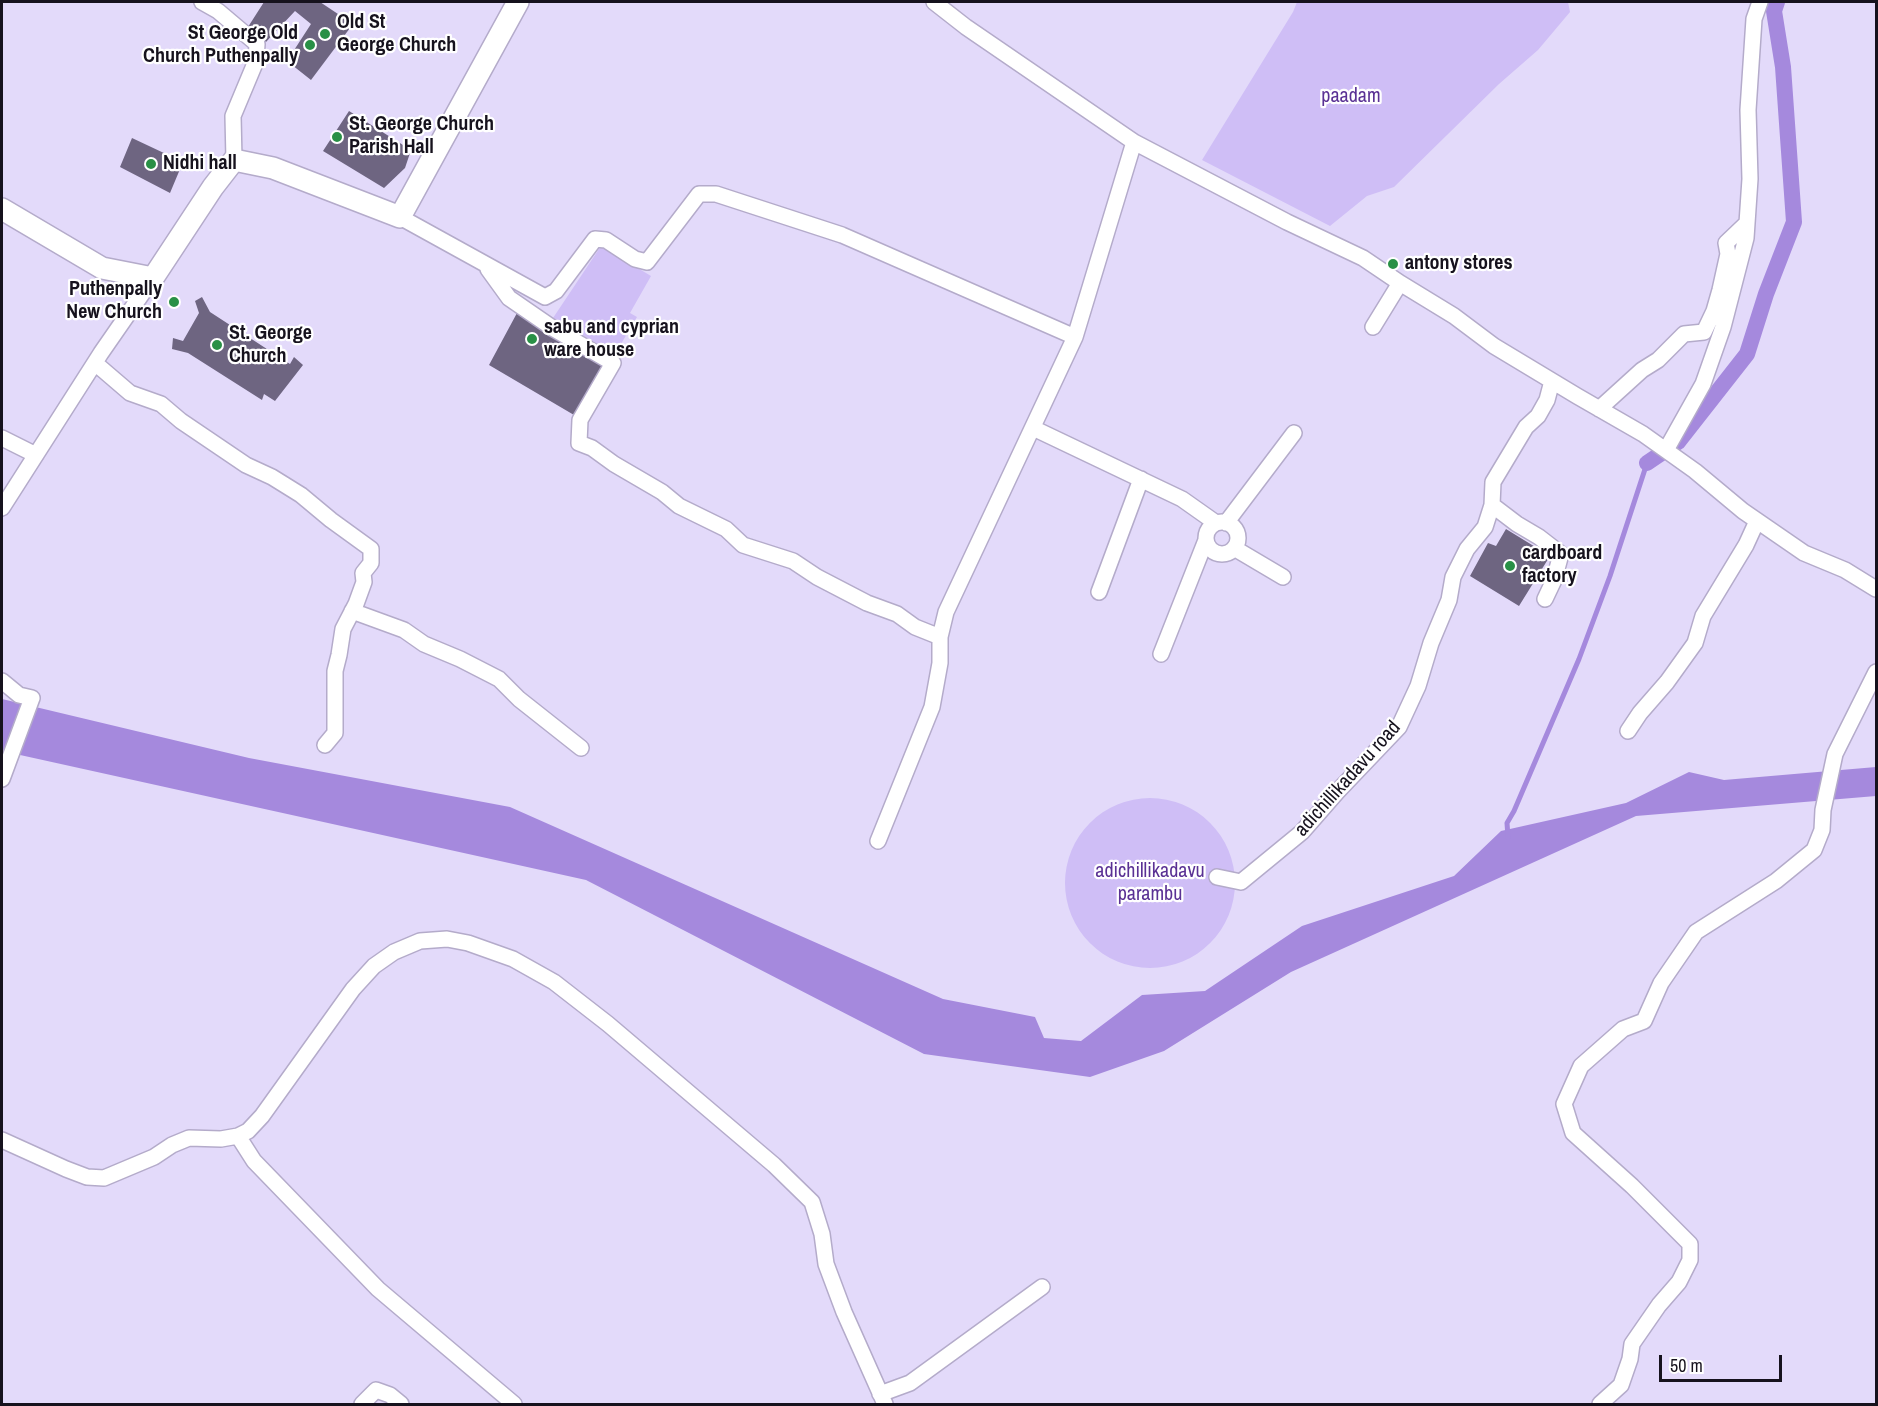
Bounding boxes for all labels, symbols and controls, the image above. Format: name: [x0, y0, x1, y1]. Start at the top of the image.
place label: Old St George Church: [337, 11, 456, 58]
place label: St George Old Church Puthenpally: [143, 22, 298, 69]
marker: Old St George Church: [318, 27, 332, 41]
marker: St George Old Church Puthenpally: [303, 38, 317, 52]
park label: paadam: [1321, 85, 1381, 109]
place label: St. George Church Parish Hall: [349, 113, 494, 160]
marker: St. George Church Parish Hall: [330, 130, 344, 144]
place label: Nidhi hall: [163, 152, 237, 176]
marker: Nidhi hall: [144, 157, 158, 171]
place label: antony stores: [1405, 252, 1513, 276]
marker: antony stores: [1386, 257, 1400, 271]
place label: Puthenpally New Church: [66, 278, 162, 325]
marker: Puthenpally New Church: [167, 295, 181, 309]
place label: sabu and cyprian ware house: [544, 316, 679, 363]
place label: St. George Church: [229, 322, 312, 369]
marker: sabu and cyprian ware house: [525, 332, 539, 346]
marker: St. George Church: [210, 338, 224, 352]
place label: cardboard factory: [1522, 542, 1602, 589]
marker: cardboard factory: [1503, 559, 1517, 573]
street label: adichillikadavu road: [1290, 716, 1406, 842]
park label: adichillikadavu parambu: [1095, 860, 1205, 907]
scale bar: [1662, 1343, 1785, 1381]
text: 50 m: [1670, 1353, 1703, 1378]

